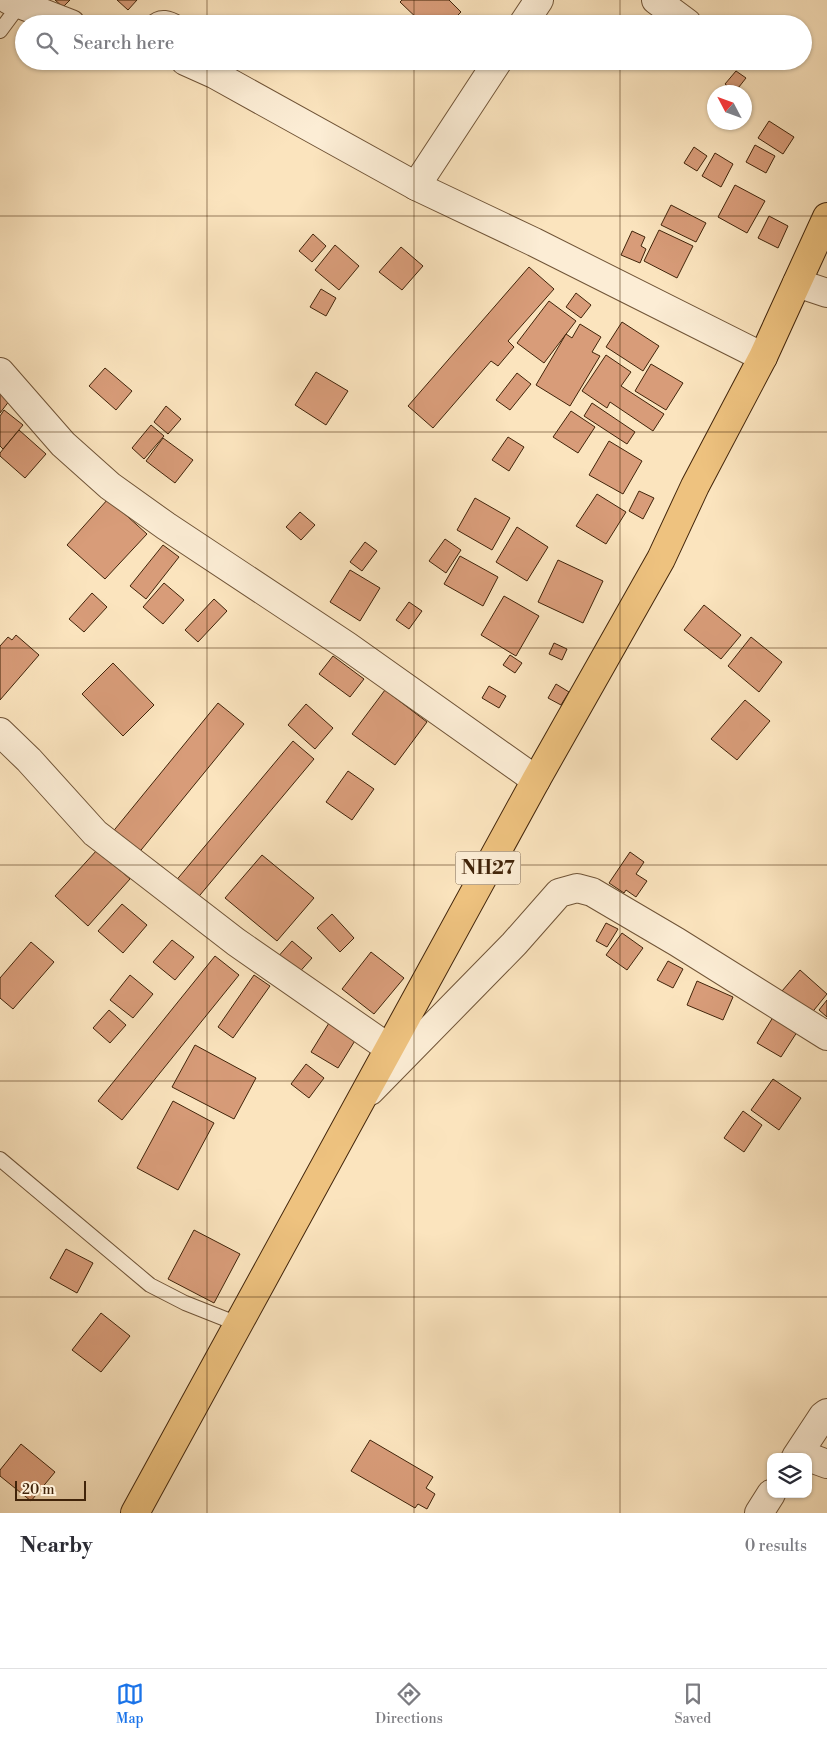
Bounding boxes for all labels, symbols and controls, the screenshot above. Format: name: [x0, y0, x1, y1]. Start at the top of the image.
search box: [15, 15, 812, 70]
icon: search: [33, 29, 61, 57]
text: Search here: [73, 31, 174, 55]
north arrow: [707, 85, 752, 130]
road number: NH27: [456, 851, 520, 884]
map controls: [767, 1453, 812, 1498]
button: layers: [767, 1453, 812, 1498]
scale bar: [15, 1478, 86, 1501]
text: 20 m: [22, 1481, 54, 1499]
text: Nearby: [20, 1533, 93, 1559]
text: 0 results: [745, 1536, 807, 1556]
tab: Map: [116, 1680, 144, 1728]
tab: Directions: [375, 1680, 443, 1728]
tab: Saved: [674, 1680, 711, 1728]

